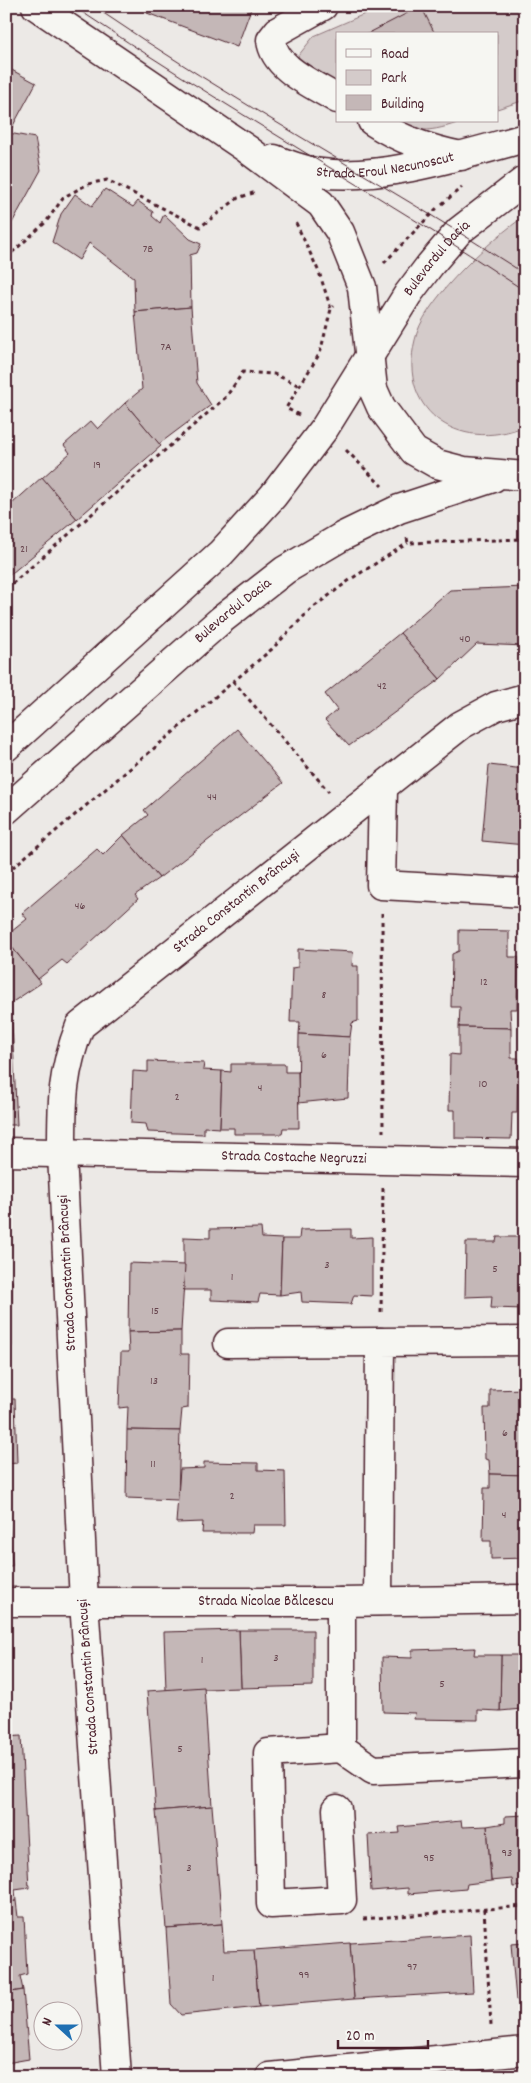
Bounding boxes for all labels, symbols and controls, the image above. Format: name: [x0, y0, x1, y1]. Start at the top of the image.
legend: [336, 32, 498, 122]
text: Road: [381, 44, 409, 66]
text: Park: [381, 68, 407, 90]
text: Building: [381, 94, 424, 116]
street label: Strada Eroul Necunoscut: [315, 147, 457, 185]
street label: Bulevardul Dacia: [399, 214, 476, 301]
house number: 7B: [143, 241, 153, 258]
house number: 7A: [160, 339, 172, 356]
house number: 19: [93, 457, 101, 474]
house number: 21: [20, 541, 28, 558]
street label: Bulevardul Dacia: [190, 573, 277, 649]
house number: 40: [459, 631, 471, 648]
house number: 42: [377, 678, 387, 695]
house number: 44: [207, 789, 217, 806]
street label: Strada Constantin Brâncuși: [169, 845, 305, 959]
house number: 46: [75, 898, 86, 915]
house number: 12: [480, 974, 488, 991]
house number: 8: [322, 987, 327, 1004]
house number: 6: [321, 1047, 327, 1064]
house number: 10: [478, 1076, 488, 1093]
house number: 4: [258, 1080, 263, 1097]
house number: 2: [174, 1089, 180, 1106]
street label: Strada Costache Negruzzi: [221, 1146, 367, 1171]
street label: Strada Constantin Brâncuși: [53, 1194, 83, 1352]
house number: 3: [324, 1257, 330, 1274]
house number: 5: [492, 1261, 498, 1278]
house number: 1: [231, 1269, 233, 1286]
house number: 15: [151, 1303, 159, 1320]
house number: 13: [150, 1373, 158, 1390]
house number: 6: [502, 1425, 508, 1442]
house number: 11: [150, 1456, 156, 1473]
house number: 2: [229, 1488, 235, 1505]
house number: 4: [502, 1507, 507, 1524]
street label: Strada Nicolae Bălcescu: [198, 1591, 334, 1613]
street label: Strada Constantin Brâncuși: [73, 1598, 105, 1756]
house number: 3: [273, 1650, 279, 1667]
house number: 1: [201, 1652, 203, 1669]
house number: 5: [439, 1676, 445, 1693]
house number: 5: [177, 1741, 183, 1758]
house number: 93: [502, 1845, 512, 1862]
house number: 95: [423, 1850, 435, 1867]
house number: 3: [186, 1860, 192, 1877]
house number: 97: [407, 1959, 417, 1976]
house number: 99: [299, 1967, 310, 1984]
house number: 1: [212, 1970, 214, 1987]
north arrow: [32, 2000, 82, 2050]
text: N: [37, 2015, 58, 2029]
scale bar: [338, 2018, 428, 2050]
text: 20 m: [346, 2026, 374, 2048]

